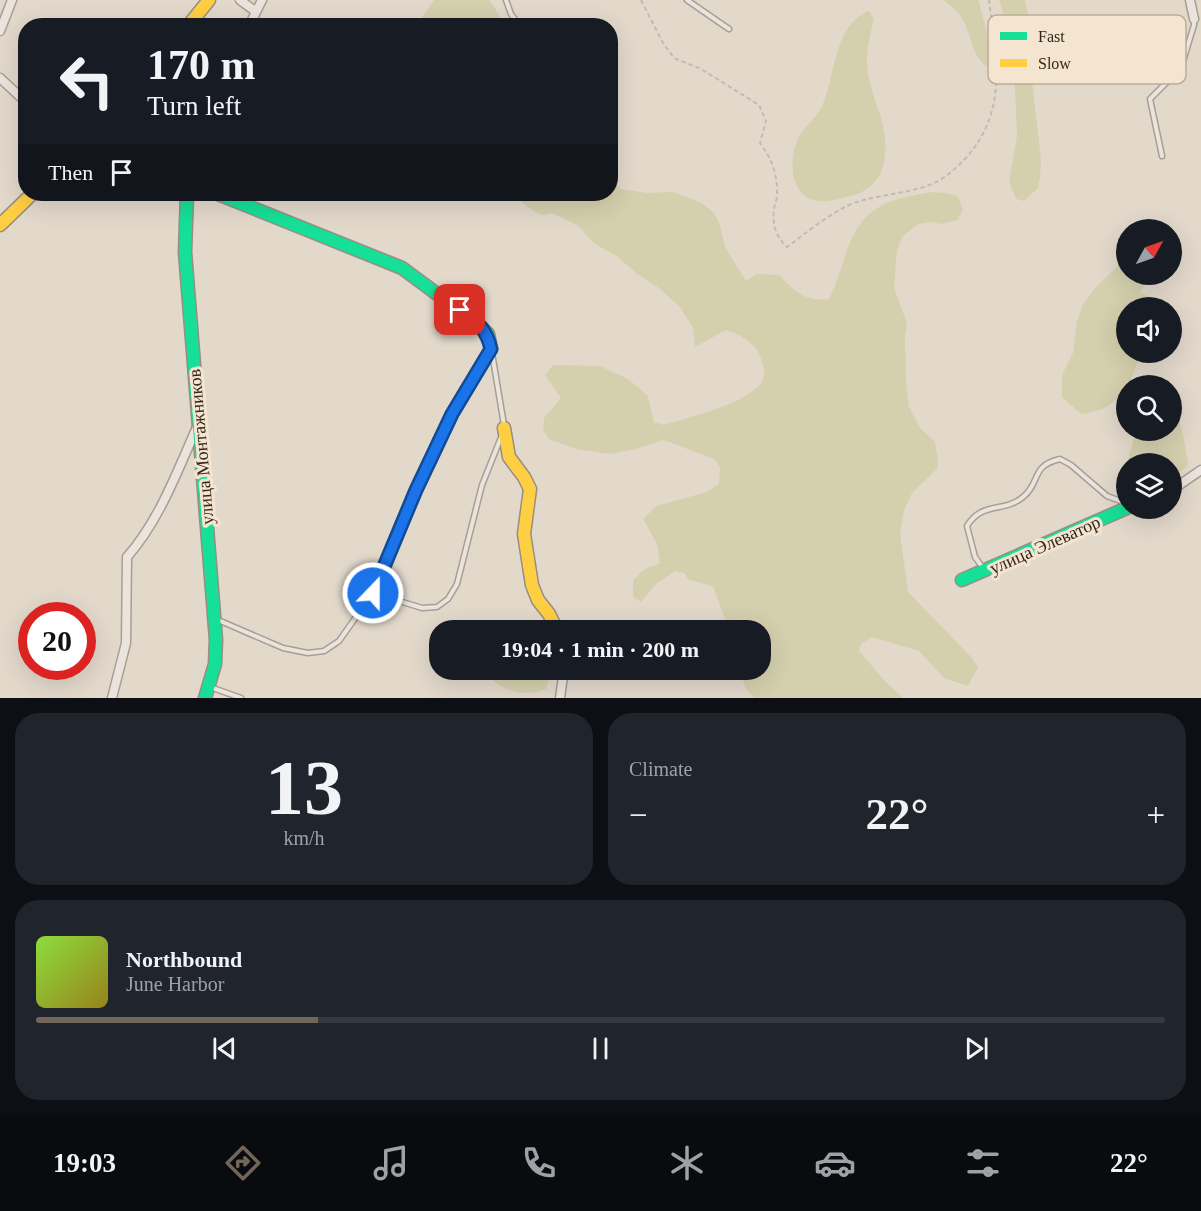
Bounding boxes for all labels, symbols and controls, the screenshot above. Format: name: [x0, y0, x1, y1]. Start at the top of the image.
legend: [988, 15, 1186, 84]
text: Fast: [1038, 28, 1065, 45]
icon: left: [48, 42, 126, 120]
text: 170 m: [147, 42, 256, 88]
text: Slow: [1038, 55, 1071, 72]
text: Turn left: [147, 91, 241, 121]
icon: arrive: [105, 156, 138, 189]
text: Then: [48, 160, 93, 185]
north arrow: [1116, 219, 1182, 285]
map controls: [1116, 219, 1182, 519]
pin: [434, 284, 485, 335]
icon: arrive: [443, 293, 476, 326]
button: sound: [1116, 297, 1182, 363]
street label: улица Монтажников: [184, 368, 218, 526]
button: search: [1116, 375, 1182, 441]
button: layers: [1116, 453, 1182, 519]
street label: улица Элеватор: [987, 512, 1103, 578]
position arrow: [341, 561, 405, 625]
speed limit sign: 20: [18, 602, 96, 680]
text: 19:04 · 1 min · 200 m: [501, 637, 699, 662]
text: 13: [265, 744, 343, 831]
text: Climate: [629, 758, 692, 780]
text: 22°: [866, 789, 929, 839]
text: −: [629, 797, 648, 833]
text: +: [1146, 797, 1165, 833]
text: km/h: [283, 827, 325, 849]
text: Northbound: [126, 947, 242, 972]
text: June Harbor: [126, 973, 224, 995]
icon: previous: [208, 1032, 241, 1065]
icon: pause: [584, 1032, 617, 1065]
icon: next: [960, 1032, 993, 1065]
icon: directions: [222, 1142, 264, 1184]
icon: music: [370, 1142, 412, 1184]
icon: phone: [518, 1142, 560, 1184]
icon: climate: [666, 1142, 708, 1184]
icon: car: [814, 1142, 856, 1184]
icon: filters: [962, 1142, 1004, 1184]
text: 19:03: [53, 1148, 116, 1178]
text: 22°: [1110, 1148, 1148, 1178]

